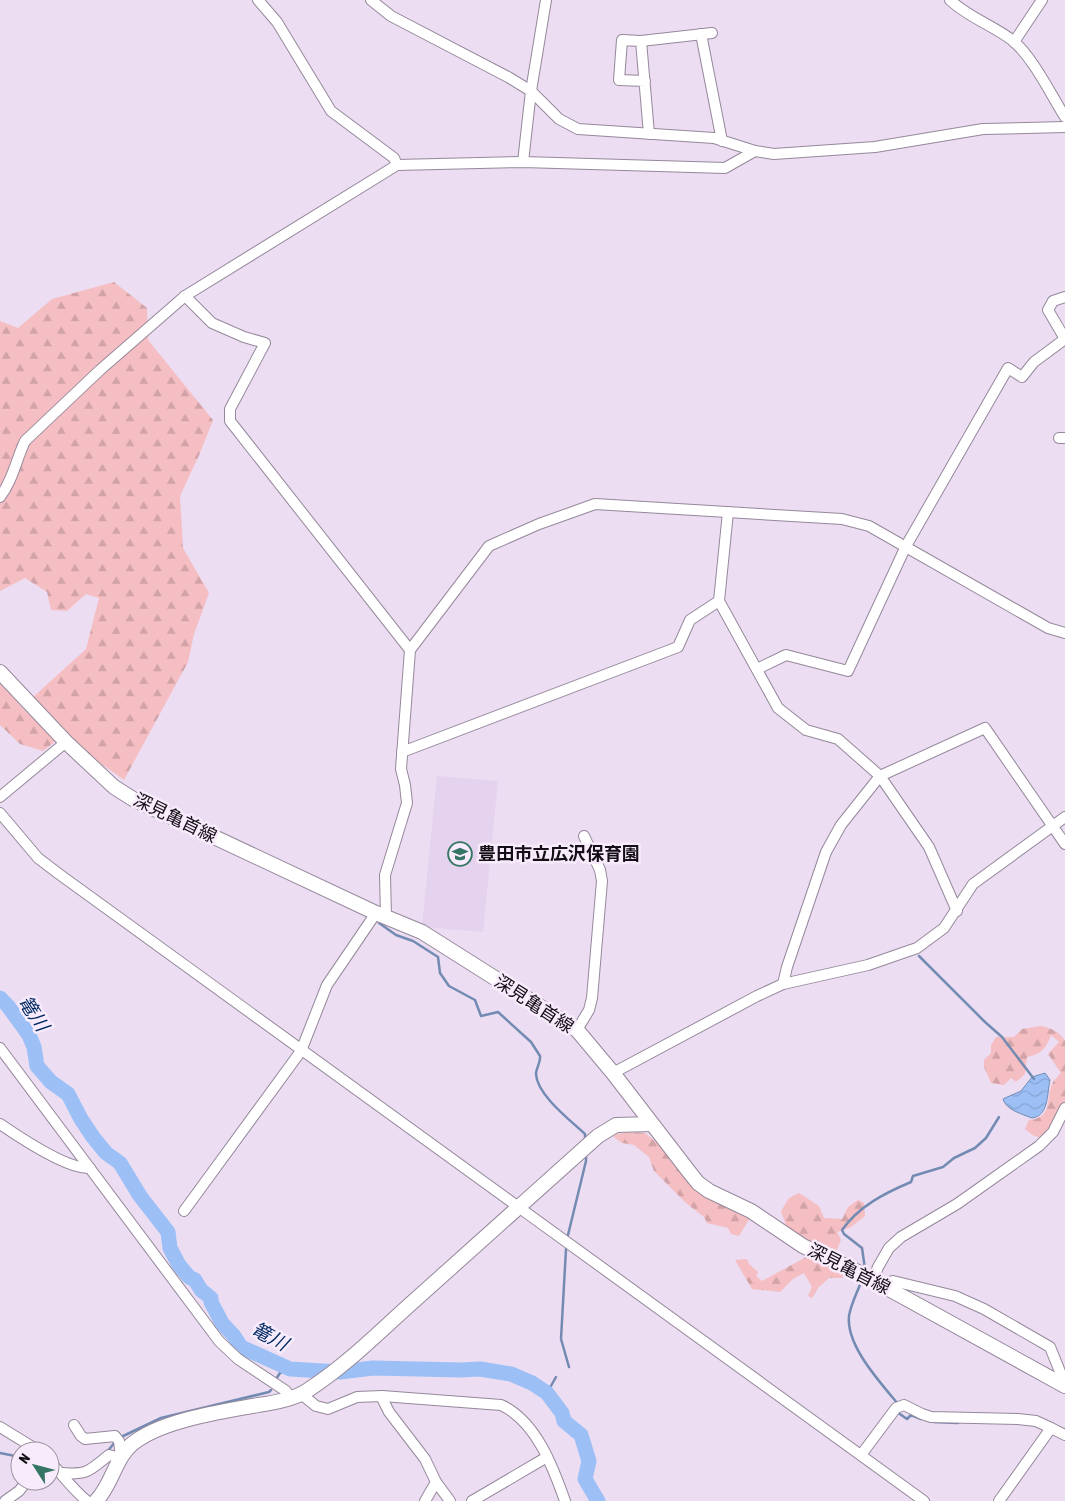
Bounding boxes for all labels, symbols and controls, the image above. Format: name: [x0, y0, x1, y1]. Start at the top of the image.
street label: 深見亀首線: [130, 788, 220, 847]
school or university icon: 豊田市立広沢保育園: [447, 841, 473, 867]
place label: 豊田市立広沢保育園: [478, 843, 640, 864]
street label: 深見亀首線: [491, 970, 578, 1037]
water label: 篭川: [14, 991, 55, 1037]
street label: 深見亀首線: [804, 1239, 894, 1298]
water label: 篭川: [248, 1317, 294, 1356]
north arrow: [10, 1441, 60, 1491]
text: N: [16, 1450, 33, 1466]

